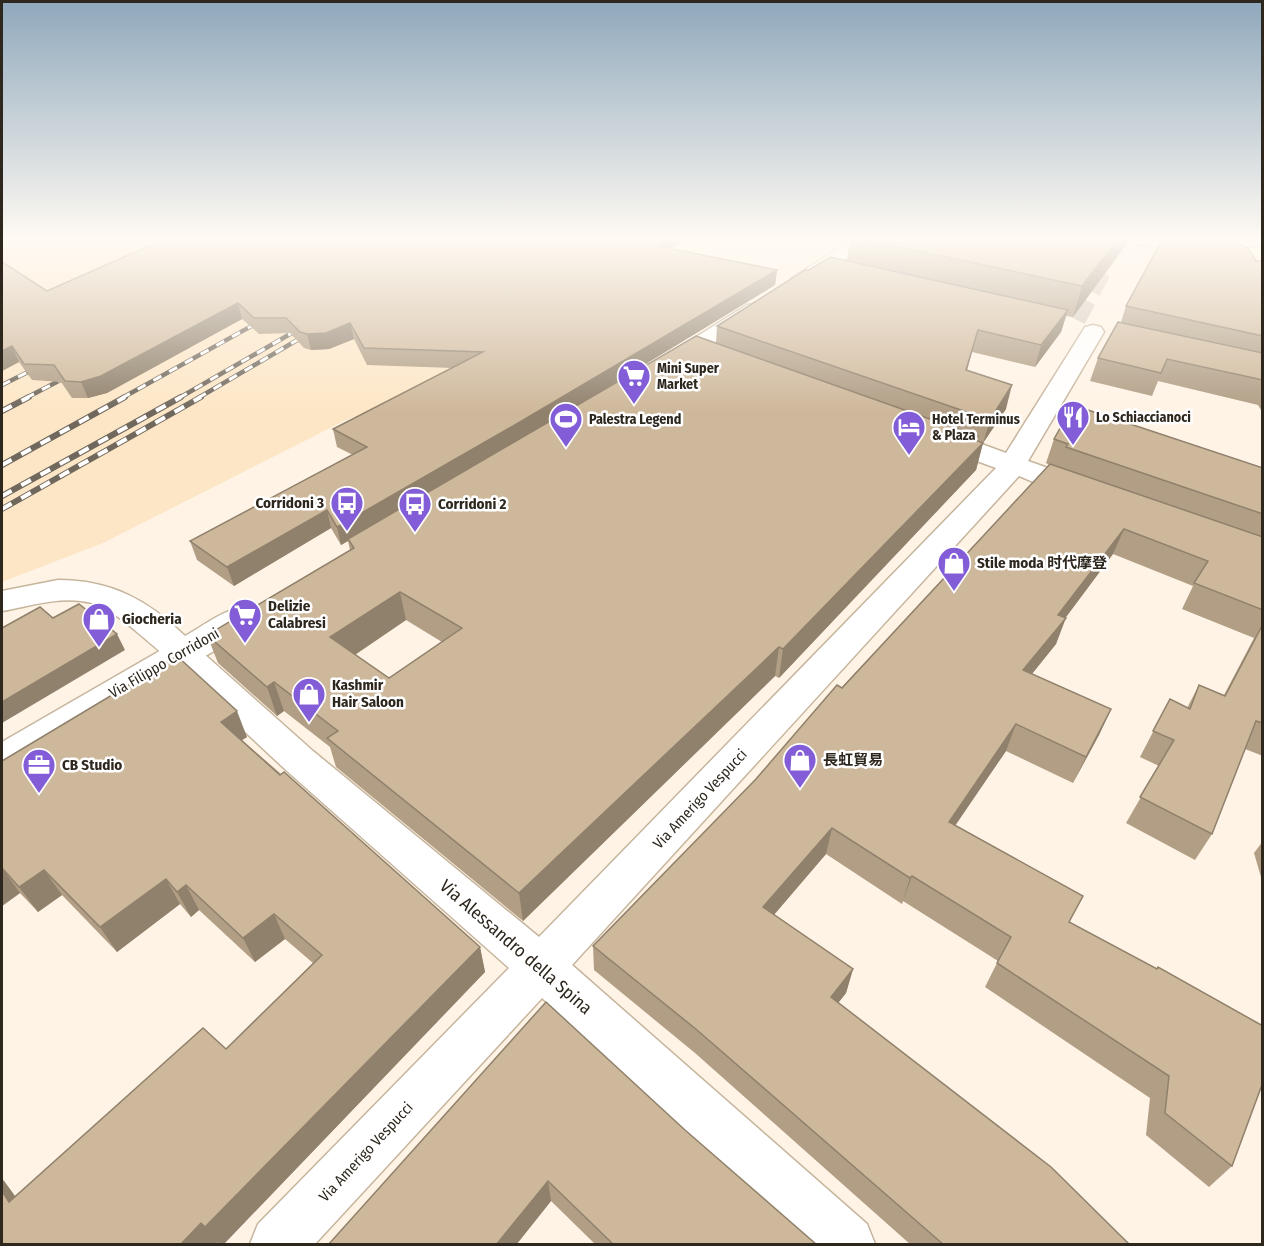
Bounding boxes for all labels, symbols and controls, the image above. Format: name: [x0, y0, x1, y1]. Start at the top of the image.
supermarket icon: Mini Super Market: [616, 358, 652, 405]
place label: Mini Super Market: [657, 360, 720, 393]
restaurant icon: Lo Schiaccianoci: [1055, 399, 1091, 446]
sports icon: Palestra Legend: [548, 401, 584, 448]
hotel icon: Hotel Terminus & Plaza: [891, 409, 927, 456]
place label: Lo Schiaccianoci: [1096, 409, 1191, 426]
place label: Palestra Legend: [589, 411, 681, 428]
place label: Hotel Terminus & Plaza: [932, 411, 1020, 444]
bus stop icon: Corridoni 3: [329, 485, 365, 532]
bus stop icon: Corridoni 2: [397, 486, 433, 533]
place label: Corridoni 3: [255, 494, 324, 512]
place label: Corridoni 2: [438, 495, 506, 513]
shop icon: Stile moda 时代摩登: [936, 545, 972, 592]
place label: Stile moda 时代摩登: [977, 554, 1107, 572]
supermarket icon: Delizie Calabresi: [227, 597, 263, 644]
place label: Delizie Calabresi: [268, 597, 326, 632]
shop icon: Giocheria: [81, 601, 117, 648]
place label: Giocheria: [122, 610, 182, 628]
street label: Via Filippo Corridoni: [106, 624, 222, 702]
shop icon: Kashmir Hair Saloon: [291, 676, 327, 723]
place label: Kashmir Hair Saloon: [332, 676, 404, 711]
shop icon: 長虹貿易: [782, 742, 818, 789]
street label: Via Amerigo Vespucci: [649, 745, 751, 853]
office icon: CB Studio: [21, 747, 57, 794]
place label: 長虹貿易: [823, 751, 883, 769]
place label: CB Studio: [62, 756, 122, 774]
street label: Via Alessandro della Spina: [435, 875, 597, 1019]
street label: Via Amerigo Vespucci: [315, 1098, 417, 1206]

